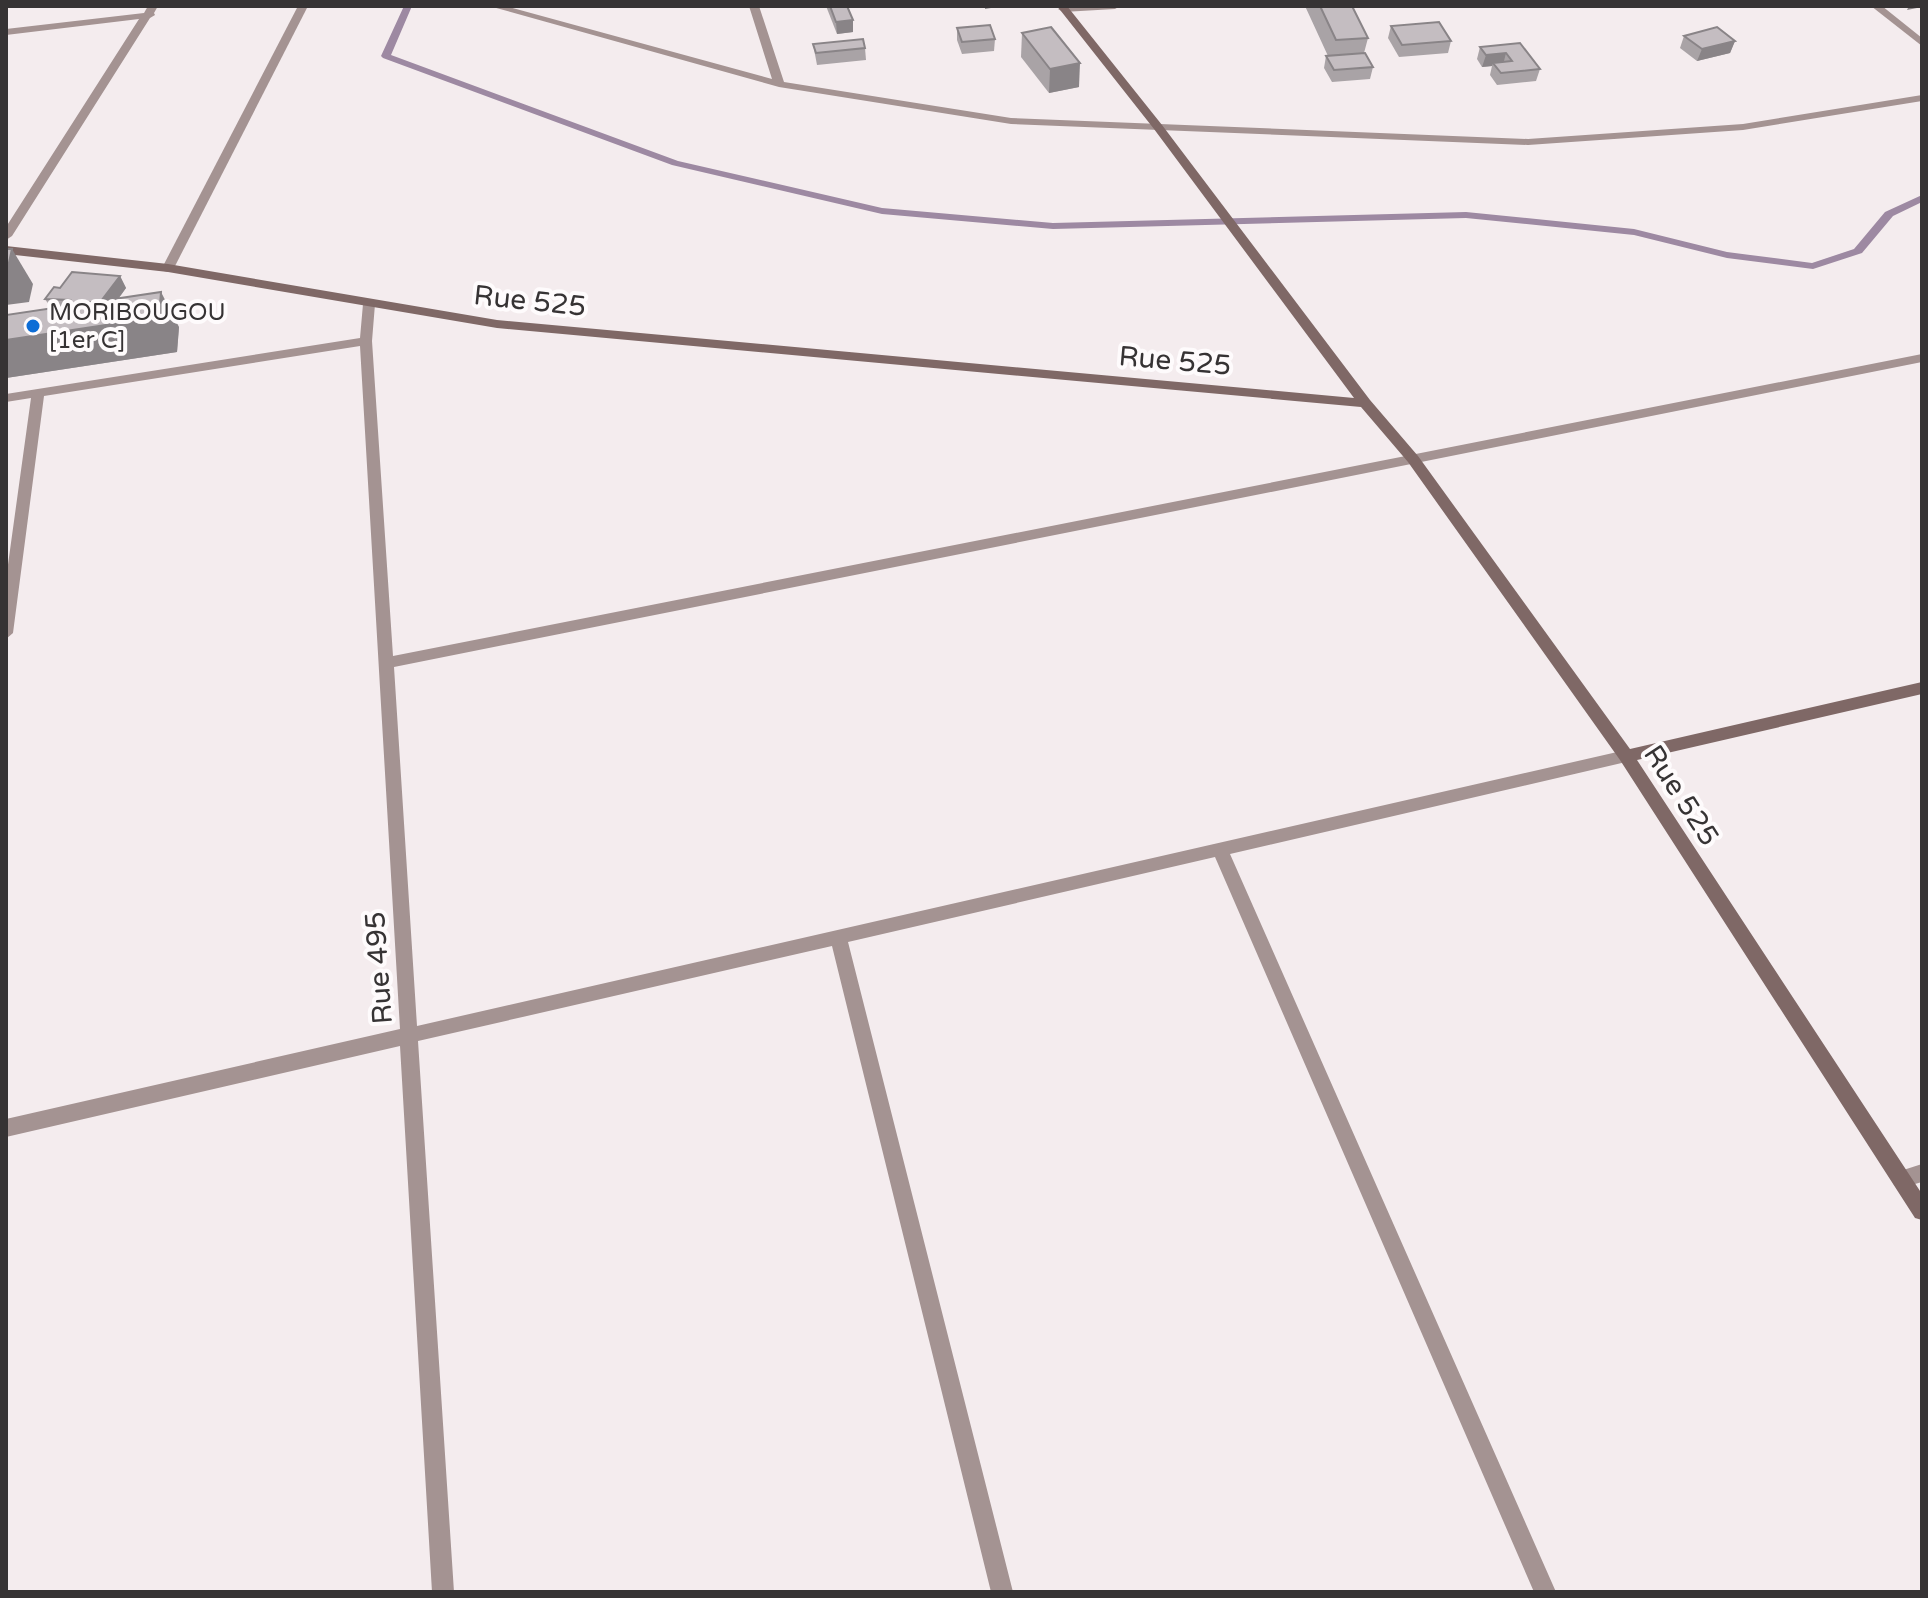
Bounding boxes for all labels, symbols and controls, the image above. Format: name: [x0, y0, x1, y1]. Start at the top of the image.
street label: Rue 525: [472, 278, 588, 324]
place label: MORIBOUGOU [1er C]: [49, 298, 226, 355]
marker: MORIBOUGOU [1er C]: [24, 317, 42, 335]
street label: Rue 525: [1117, 339, 1233, 383]
street label: Rue 525: [1636, 739, 1726, 852]
street label: Rue 495: [358, 910, 400, 1025]

